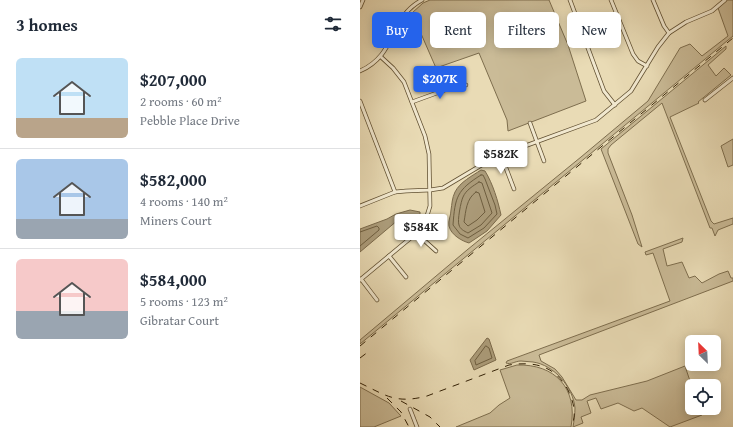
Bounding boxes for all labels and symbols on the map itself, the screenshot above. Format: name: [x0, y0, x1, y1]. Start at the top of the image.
pin: $207K: [412, 66, 468, 100]
pin: $582K: [473, 141, 529, 175]
pin: $584K: [393, 214, 449, 248]
north arrow: [685, 335, 721, 371]

